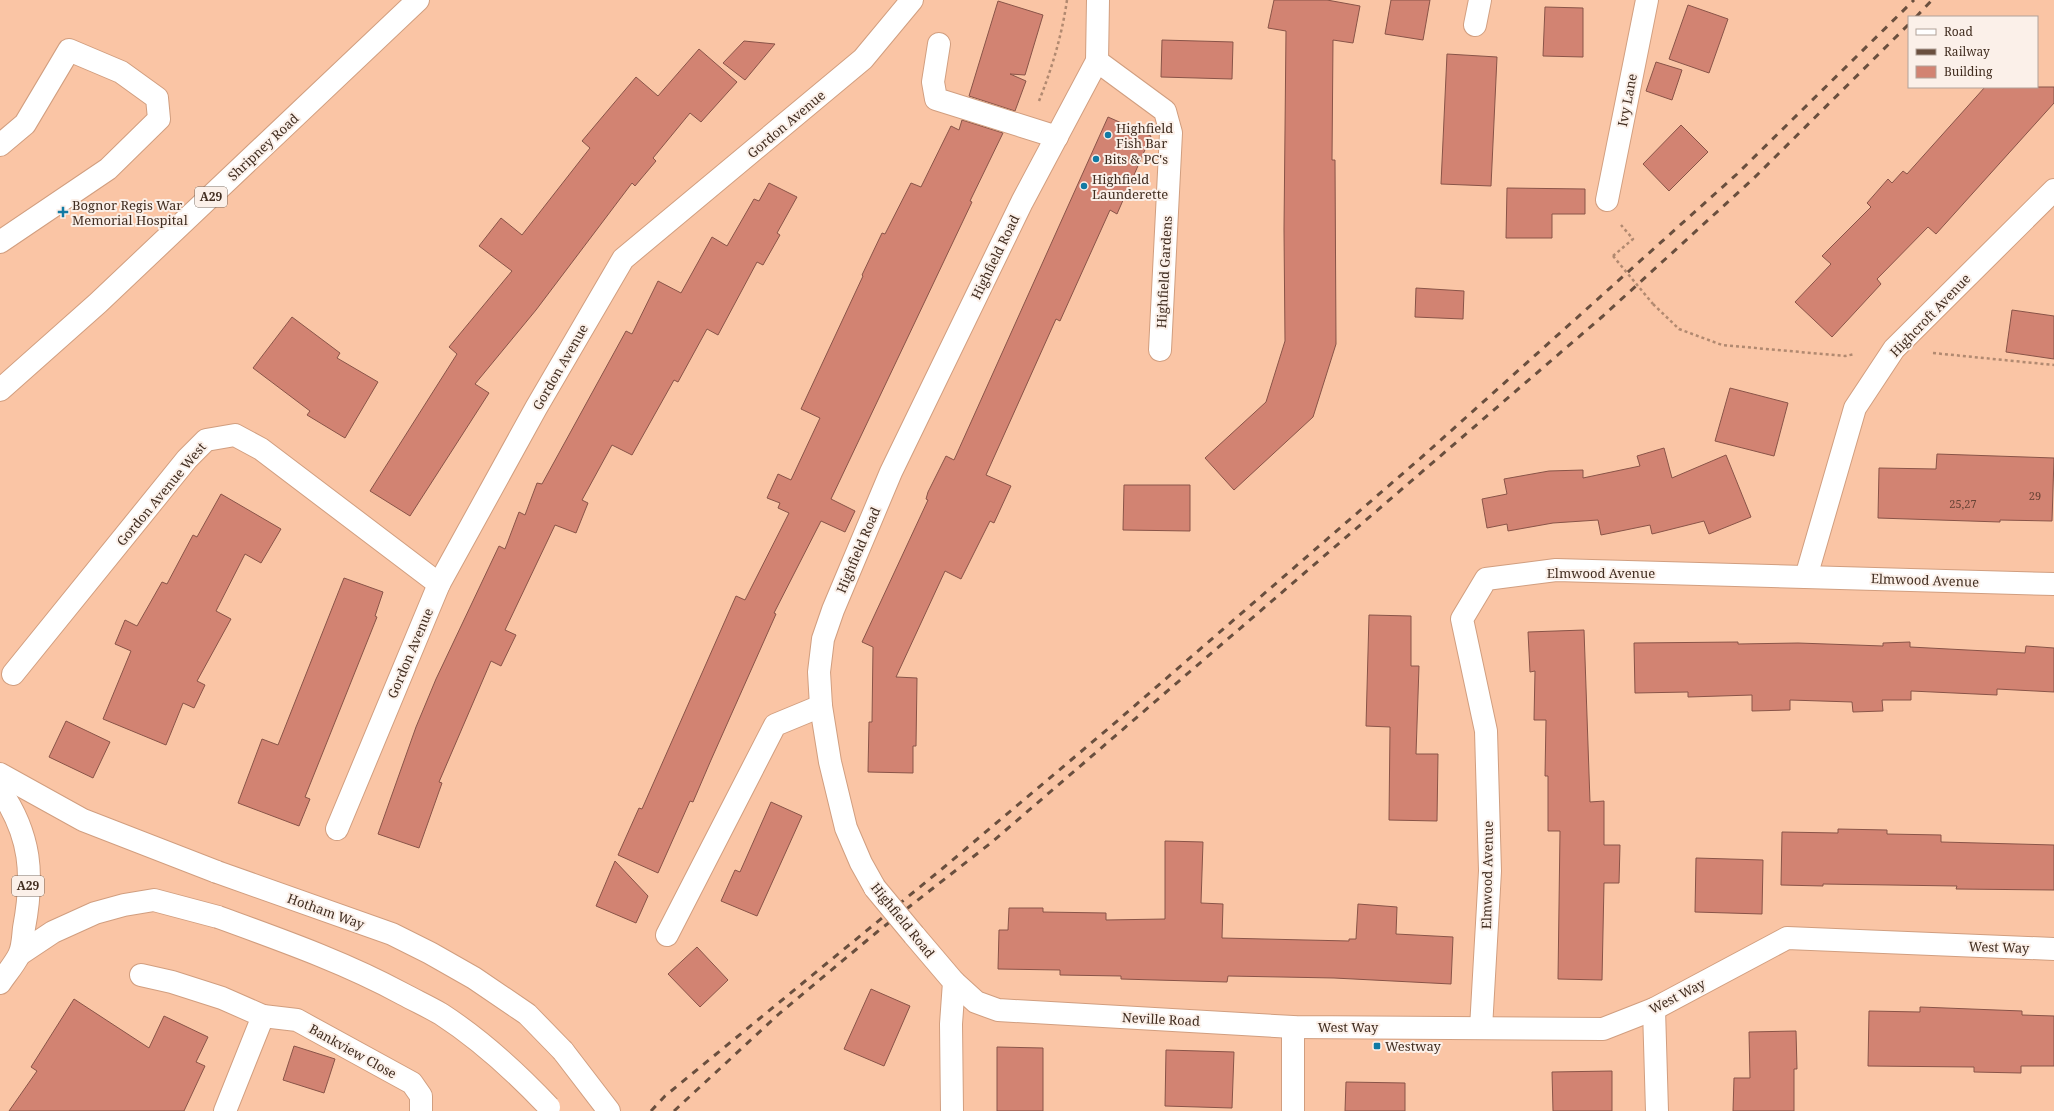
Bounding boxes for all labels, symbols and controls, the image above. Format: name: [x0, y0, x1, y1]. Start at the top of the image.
legend: [1908, 16, 2038, 88]
text: Road: [1944, 23, 1974, 40]
text: Railway: [1944, 43, 1990, 60]
text: Building: [1944, 63, 1993, 80]
street label: Ivy Lane: [1613, 72, 1641, 128]
street label: Gordon Avenue: [743, 86, 829, 162]
street label: Shripney Road: [224, 109, 302, 185]
place label: Highfield Fish Bar: [1116, 119, 1173, 152]
marker: Highfield Fish Bar: [1103, 130, 1113, 140]
place label: Bits & PC's: [1104, 150, 1168, 168]
marker: Bits & PC's: [1091, 154, 1101, 164]
place label: Highfield Launderette: [1092, 170, 1168, 203]
marker: Highfield Launderette: [1079, 181, 1089, 191]
road number: A29: [195, 187, 227, 207]
place label: Bognor Regis War Memorial Hospital: [72, 196, 188, 229]
marker: Bognor Regis War Memorial Hospital: [57, 206, 69, 218]
street label: Highfield Road: [967, 212, 1023, 302]
street label: Highfield Gardens: [1152, 215, 1176, 329]
street label: Highcroft Avenue: [1886, 270, 1974, 360]
street label: Gordon Avenue: [528, 321, 592, 413]
street label: Gordon Avenue West: [112, 438, 210, 550]
house number: 29: [2029, 488, 2041, 503]
house number: 25,27: [1949, 496, 1977, 511]
street label: Highfield Road: [832, 504, 884, 596]
street label: Elmwood Avenue: [1547, 564, 1655, 582]
street label: Elmwood Avenue: [1870, 569, 1980, 591]
street label: Gordon Avenue: [383, 605, 437, 701]
street label: Elmwood Avenue: [1477, 821, 1497, 929]
road number: A29: [12, 876, 44, 896]
street label: Highfield Road: [867, 879, 939, 961]
street label: Hotham Way: [285, 889, 368, 933]
street label: West Way: [1968, 937, 2030, 957]
street label: West Way: [1646, 974, 1709, 1018]
street label: Neville Road: [1121, 1008, 1201, 1030]
street label: West Way: [1318, 1018, 1379, 1036]
street label: Bankview Close: [306, 1020, 400, 1082]
place label: Westway: [1385, 1037, 1441, 1055]
marker: Westway: [1372, 1041, 1382, 1051]

